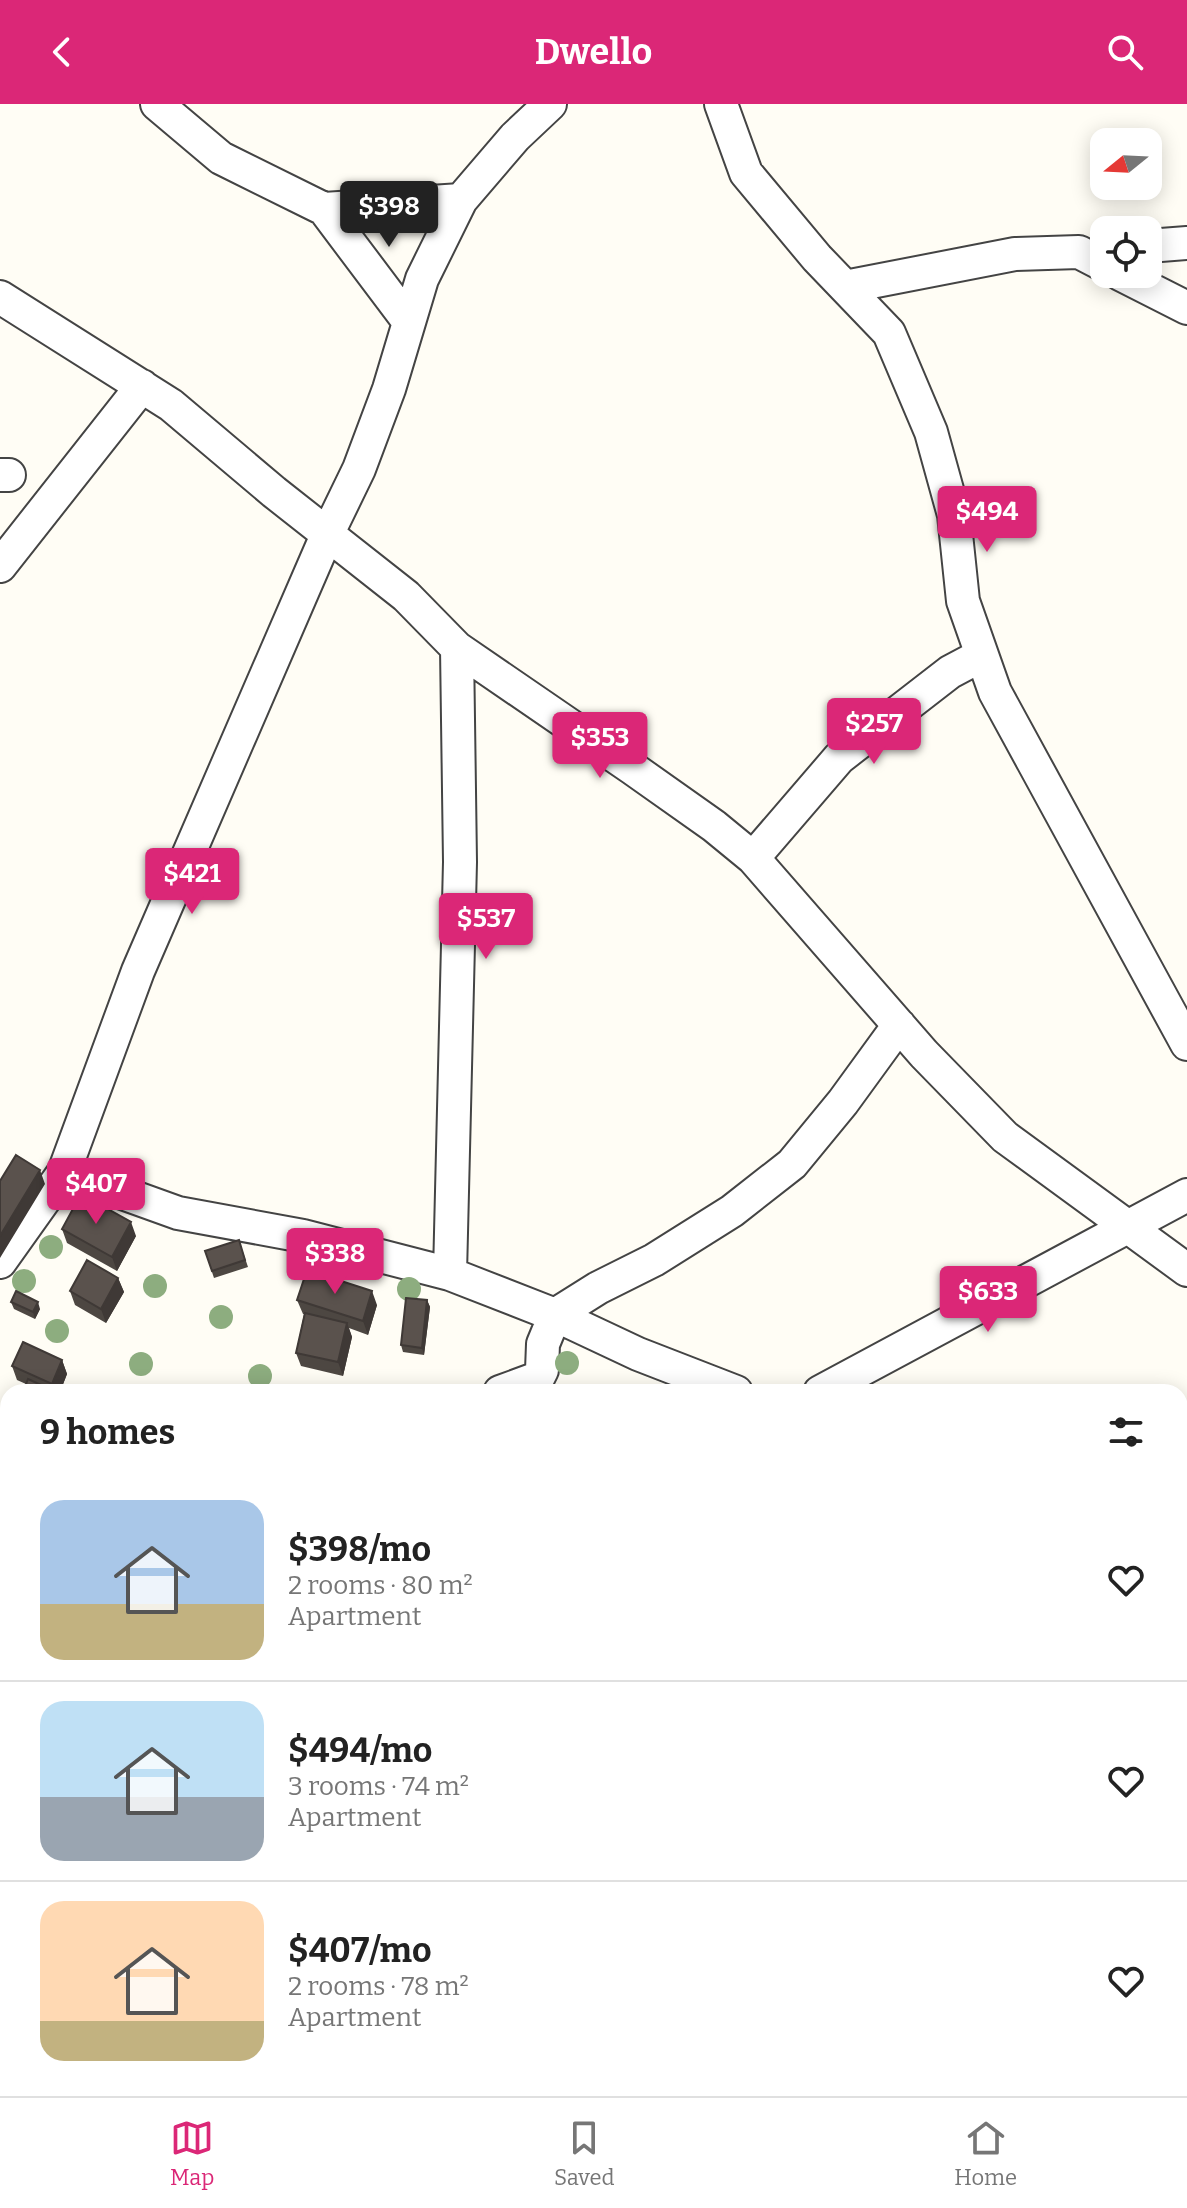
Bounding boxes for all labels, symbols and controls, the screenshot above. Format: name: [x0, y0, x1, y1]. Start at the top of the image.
icon: back: [40, 30, 84, 74]
text: Dwello: [535, 30, 652, 74]
icon: search: [1103, 30, 1147, 74]
north arrow: [1090, 128, 1162, 200]
map controls: [1090, 128, 1162, 288]
pin: $398: [342, 181, 436, 249]
text: $398: [358, 191, 420, 222]
button: locate: [1090, 216, 1162, 288]
pin: $494: [940, 486, 1034, 554]
text: $494: [956, 496, 1018, 527]
pin: $257: [827, 698, 921, 766]
text: $257: [845, 708, 903, 739]
pin: $353: [553, 712, 647, 780]
text: $353: [570, 722, 630, 753]
pin: $421: [145, 848, 239, 916]
text: $421: [163, 858, 221, 889]
pin: $537: [439, 893, 533, 961]
text: $537: [457, 903, 515, 934]
pin: $407: [49, 1158, 143, 1226]
text: $407: [65, 1168, 127, 1199]
pin: $338: [288, 1228, 382, 1296]
text: $338: [305, 1238, 365, 1269]
pin: $633: [941, 1266, 1035, 1334]
text: $633: [958, 1276, 1018, 1307]
icon: filters: [1104, 1410, 1148, 1454]
text: 9 homes: [40, 1412, 175, 1453]
text: $398/mo: [288, 1529, 431, 1570]
icon: home: [104, 1532, 200, 1628]
icon: heart: [1104, 1558, 1148, 1602]
text: 2 rooms · 80 m²: [288, 1570, 473, 1601]
text: Apartment: [288, 1601, 421, 1632]
text: $494/mo: [288, 1730, 432, 1771]
icon: home: [104, 1733, 200, 1829]
icon: heart: [1104, 1759, 1148, 1803]
text: 3 rooms · 74 m²: [288, 1771, 469, 1802]
text: Apartment: [288, 1802, 421, 1833]
text: $407/mo: [288, 1930, 432, 1971]
icon: home: [104, 1933, 200, 2029]
icon: heart: [1104, 1959, 1148, 2003]
text: 2 rooms · 78 m²: [288, 1971, 469, 2002]
text: Apartment: [288, 2002, 421, 2033]
tab: Map: [170, 2116, 214, 2191]
tab: Saved: [554, 2116, 615, 2191]
tab: Home: [954, 2116, 1017, 2191]

